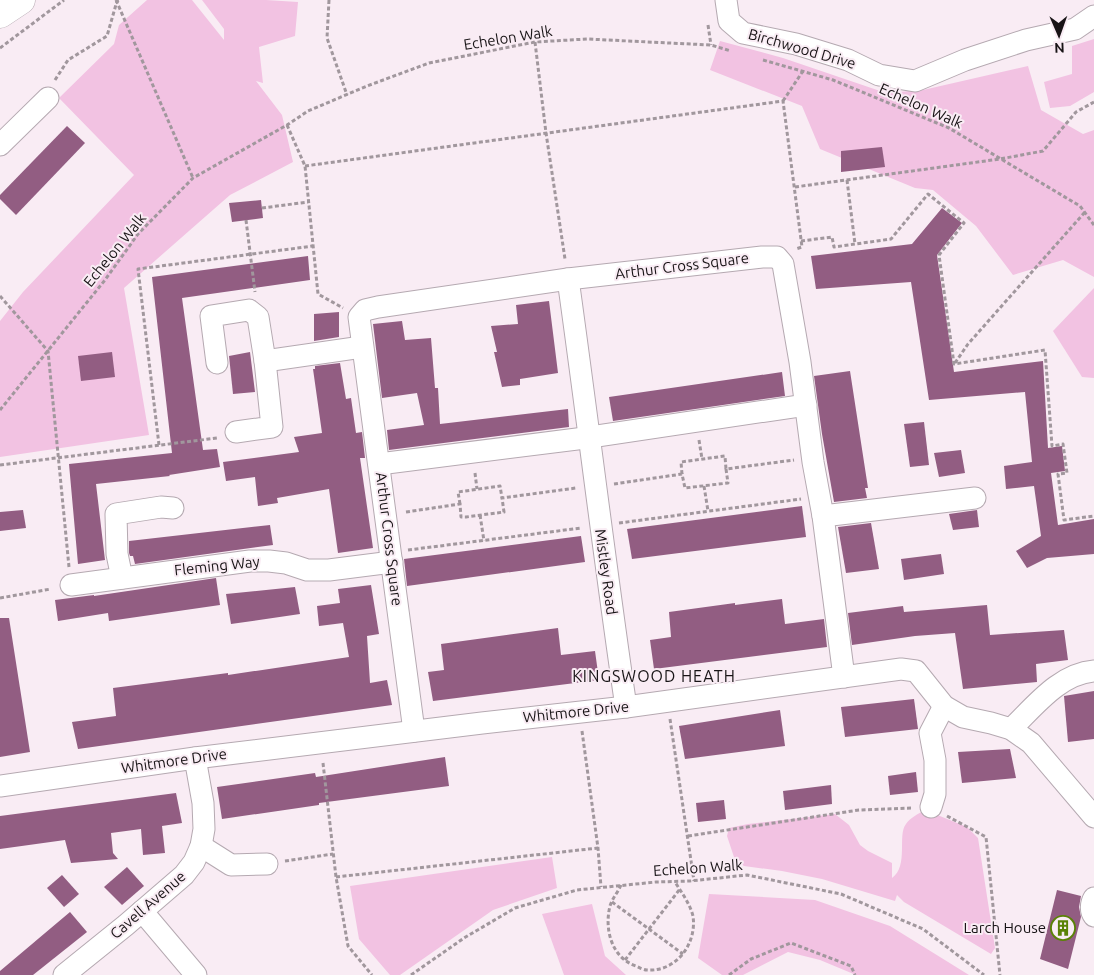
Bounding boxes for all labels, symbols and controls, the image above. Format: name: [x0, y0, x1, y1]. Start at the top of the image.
north arrow: [1034, 10, 1084, 60]
street label: Echelon Walk: [462, 22, 554, 53]
street label: Birchwood Drive: [746, 25, 858, 72]
text: N: [1054, 40, 1065, 56]
street label: Echelon Walk: [877, 80, 966, 132]
street label: Echelon Walk: [80, 209, 150, 290]
street label: Arthur Cross Square: [614, 249, 750, 282]
street label: Arthur Cross Square: [373, 471, 406, 607]
street label: Mistley Road: [592, 528, 621, 616]
street label: Fleming Way: [173, 553, 261, 578]
district label: KINGSWOOD HEATH: [572, 667, 736, 685]
street label: Whitmore Drive: [522, 697, 630, 726]
street label: Whitmore Drive: [120, 745, 228, 776]
street label: Echelon Walk: [653, 856, 744, 879]
street label: Cavell Avenue: [107, 867, 189, 942]
building icon: Larch House: [1050, 915, 1076, 941]
place label: Larch House: [963, 919, 1046, 936]

